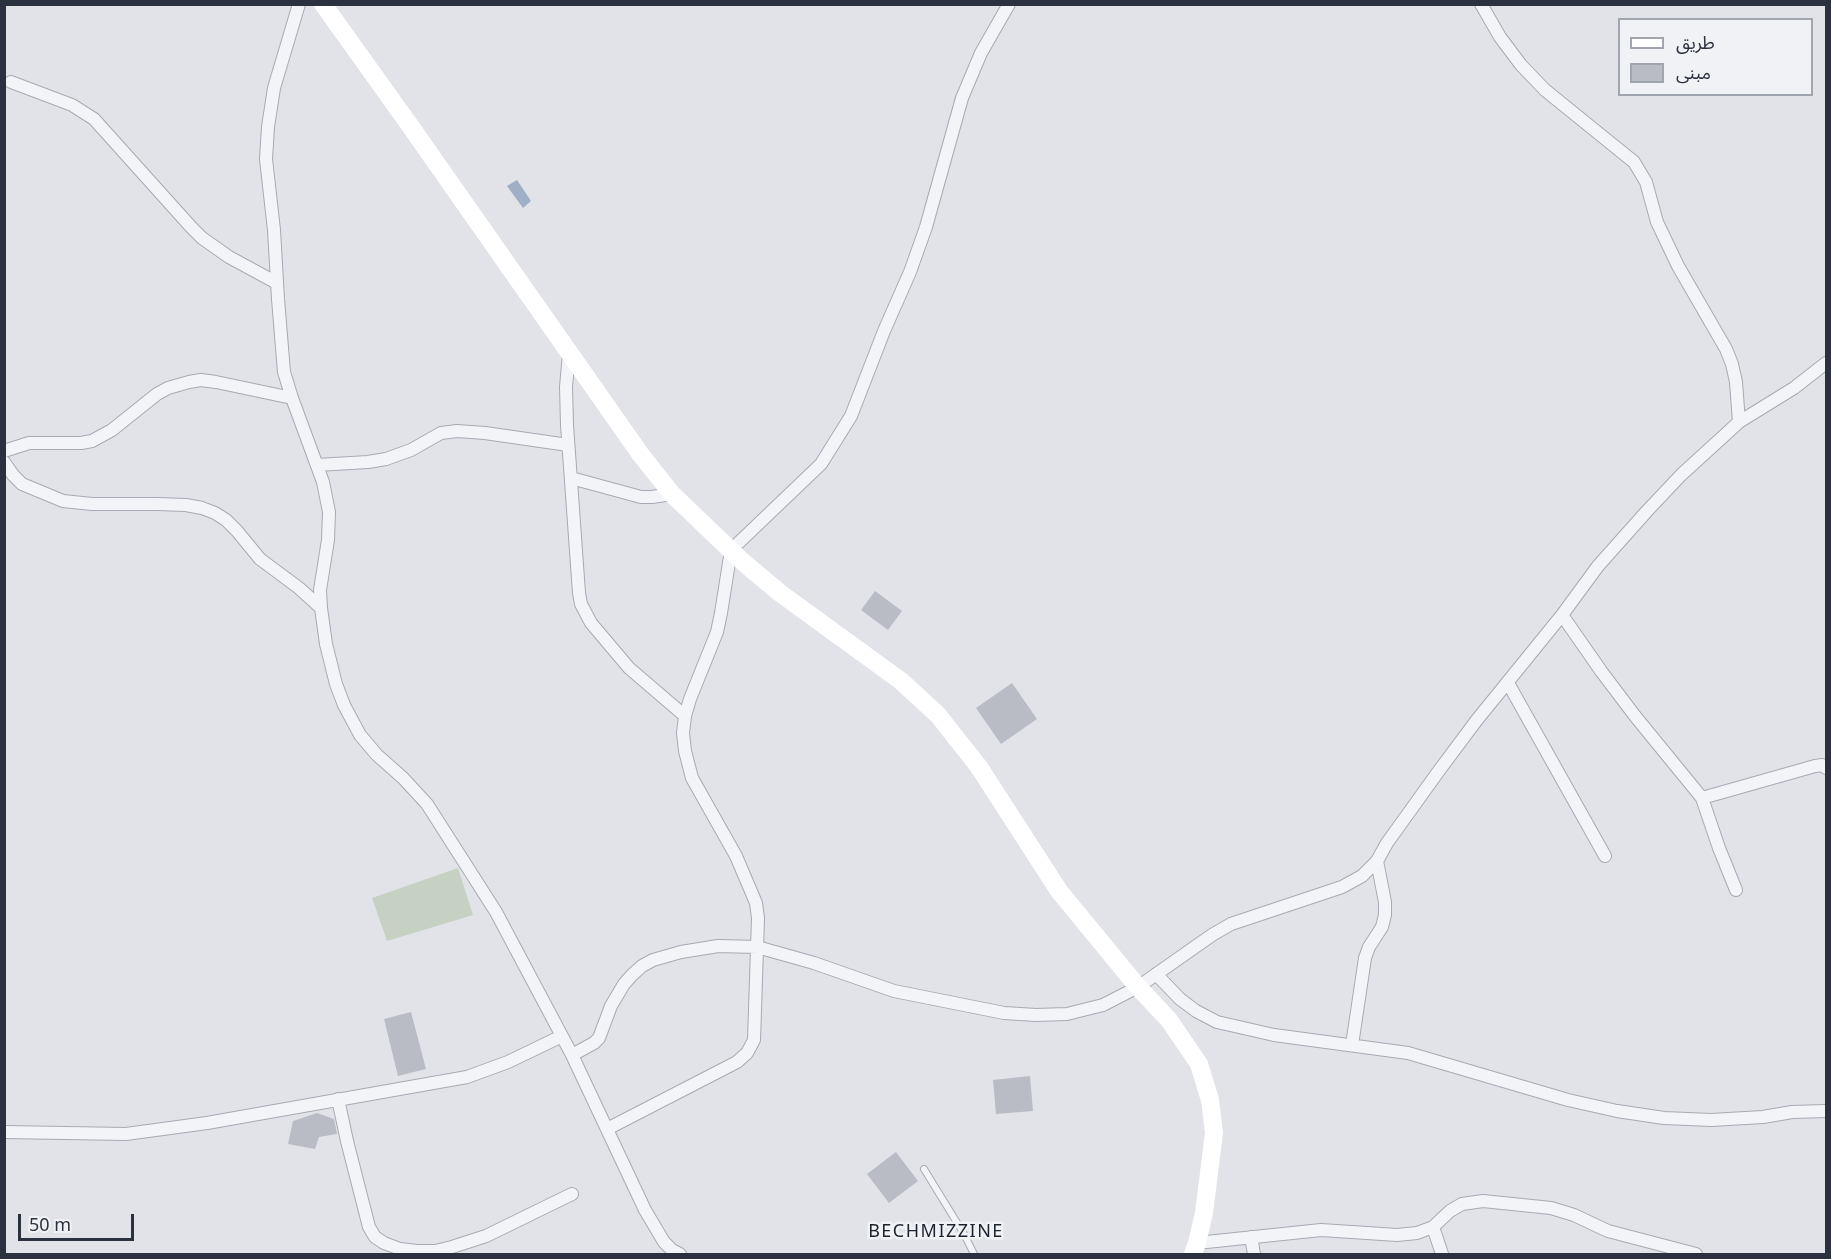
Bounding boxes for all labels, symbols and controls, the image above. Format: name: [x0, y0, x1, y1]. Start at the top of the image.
legend: [1618, 18, 1813, 96]
text: طريق: [1676, 30, 1715, 54]
text: مبنى: [1676, 60, 1711, 84]
scale bar: [21, 1202, 136, 1240]
text: 50 m: [29, 1212, 71, 1236]
district label: BECHMIZZINE: [868, 1221, 1004, 1243]

